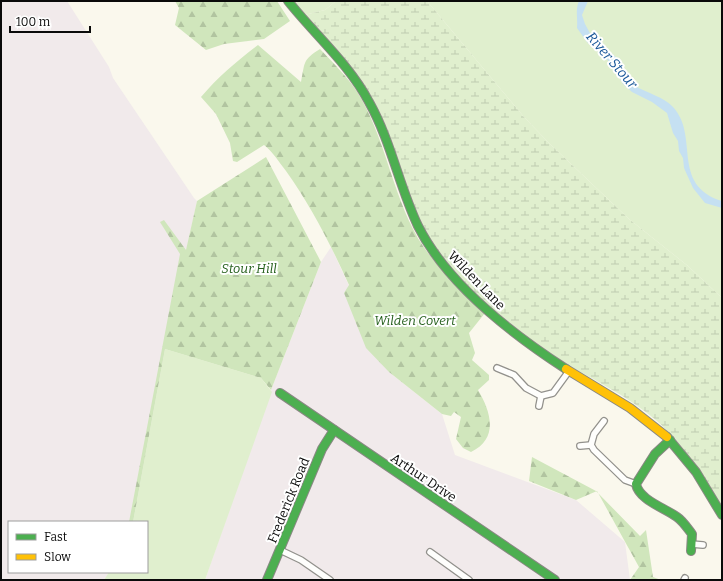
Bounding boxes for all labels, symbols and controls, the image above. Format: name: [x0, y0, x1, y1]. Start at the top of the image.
scale bar: [10, 8, 90, 34]
text: 100 m: [16, 15, 51, 29]
water label: River Stour: [582, 29, 642, 93]
street label: Wilden Lane: [445, 248, 508, 313]
park label: Stour Hill: [221, 261, 277, 276]
park label: Wilden Covert: [374, 313, 456, 328]
street label: Arthur Drive: [388, 450, 459, 505]
street label: Frederick Road: [264, 455, 313, 545]
legend: [8, 521, 148, 573]
text: Fast: [44, 530, 68, 544]
text: Slow: [44, 550, 71, 564]

